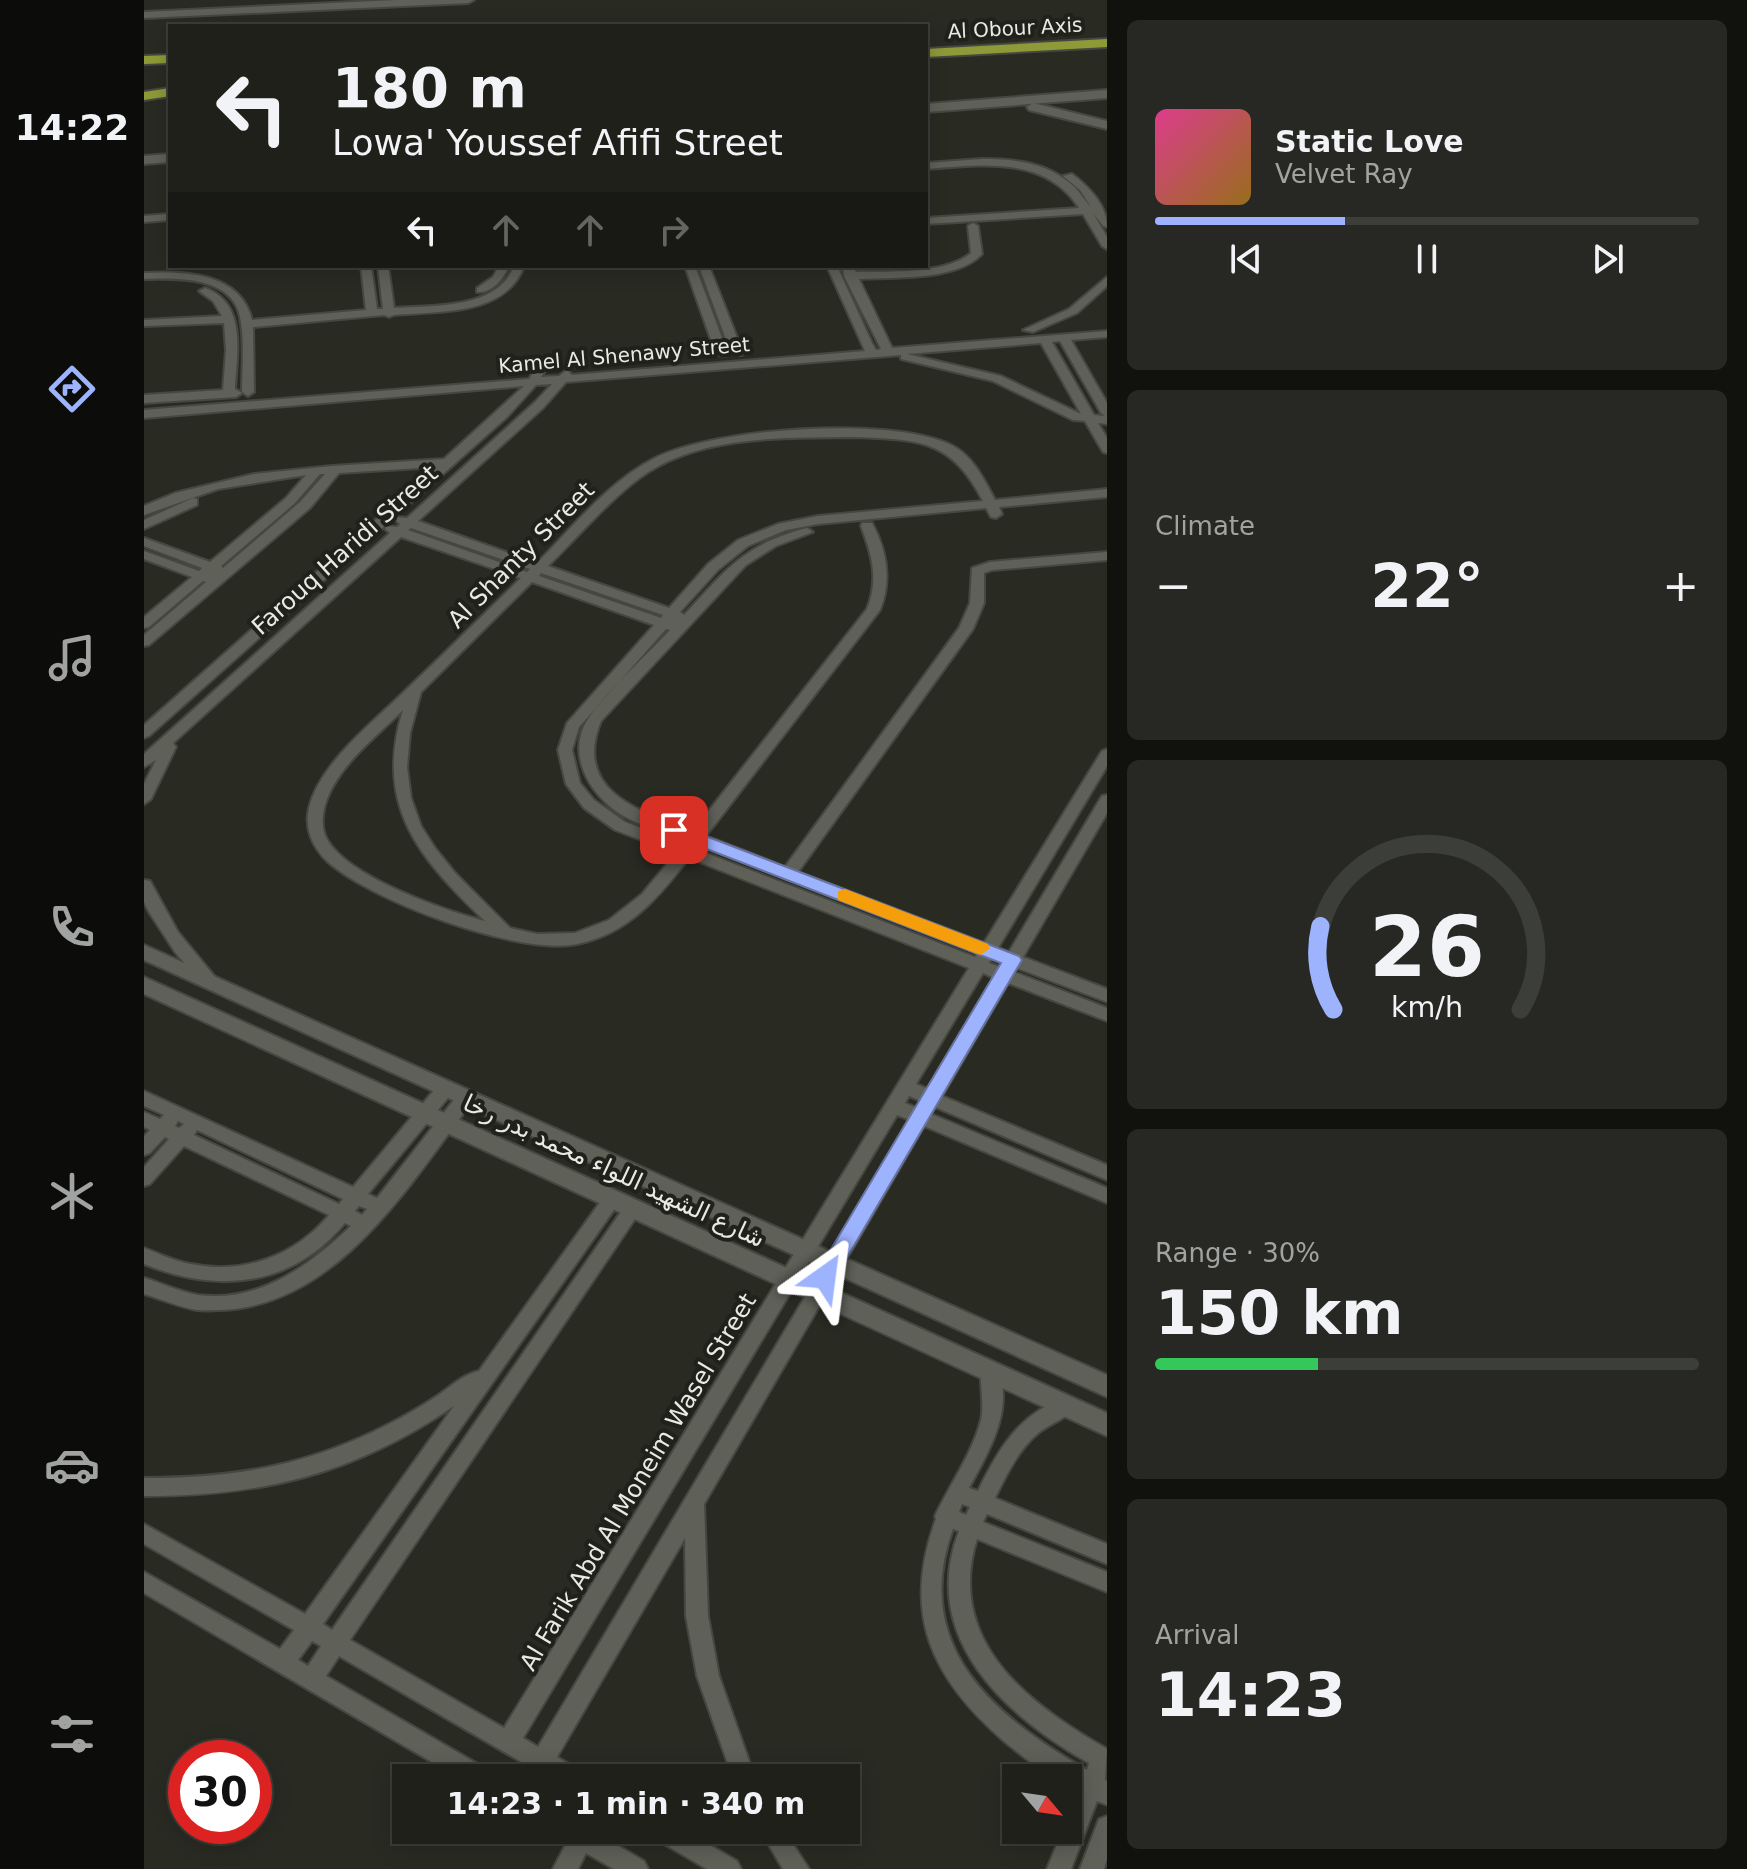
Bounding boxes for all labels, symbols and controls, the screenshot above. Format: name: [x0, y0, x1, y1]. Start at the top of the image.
street label: Al Obour Axis: [947, 12, 1083, 44]
text: 180 m: [332, 55, 527, 120]
icon: left: [200, 56, 304, 160]
text: 14:22: [15, 107, 129, 148]
text: Lowa' Youssef Afifi Street: [332, 122, 783, 163]
text: Static Love: [1275, 124, 1464, 159]
text: Velvet Ray: [1275, 159, 1413, 189]
icon: left: [400, 208, 444, 252]
icon: ahead: [484, 208, 528, 252]
icon: ahead: [568, 208, 612, 252]
icon: right: [652, 208, 696, 252]
icon: previous: [1224, 237, 1268, 281]
icon: pause: [1405, 237, 1449, 281]
icon: next: [1586, 237, 1630, 281]
street label: Kamel Al Shenawy Street: [497, 332, 751, 378]
icon: directions: [44, 361, 100, 417]
street label: Farouq Haridi Street: [246, 459, 444, 641]
street label: Al Shanty Street: [442, 476, 600, 634]
text: Climate: [1155, 511, 1255, 541]
text: 22°: [1370, 551, 1484, 621]
text: −: [1155, 560, 1192, 611]
text: +: [1662, 560, 1699, 611]
icon: music: [44, 630, 100, 686]
pin: [640, 796, 708, 864]
icon: arrive: [652, 808, 696, 852]
icon: phone: [44, 899, 100, 955]
text: 26: [1369, 899, 1485, 996]
text: km/h: [1391, 991, 1463, 1025]
street label: شارع الشهيد اللواء محمد بدر رخا: [459, 1089, 769, 1253]
icon: climate: [44, 1168, 100, 1224]
position arrow: [783, 1235, 867, 1319]
text: Range · 30%: [1155, 1238, 1320, 1268]
text: 150 km: [1155, 1278, 1404, 1348]
street label: Al Farik Abd Al Moneim Wasel Street: [514, 1288, 762, 1676]
icon: car: [44, 1437, 100, 1493]
text: Arrival: [1155, 1620, 1239, 1650]
text: 14:23: [1155, 1660, 1346, 1730]
icon: filters: [44, 1706, 100, 1762]
speed limit sign: 30: [168, 1740, 272, 1844]
north arrow: [1002, 1764, 1082, 1844]
map controls: [1002, 1764, 1082, 1844]
text: 14:23 · 1 min · 340 m: [447, 1786, 805, 1821]

